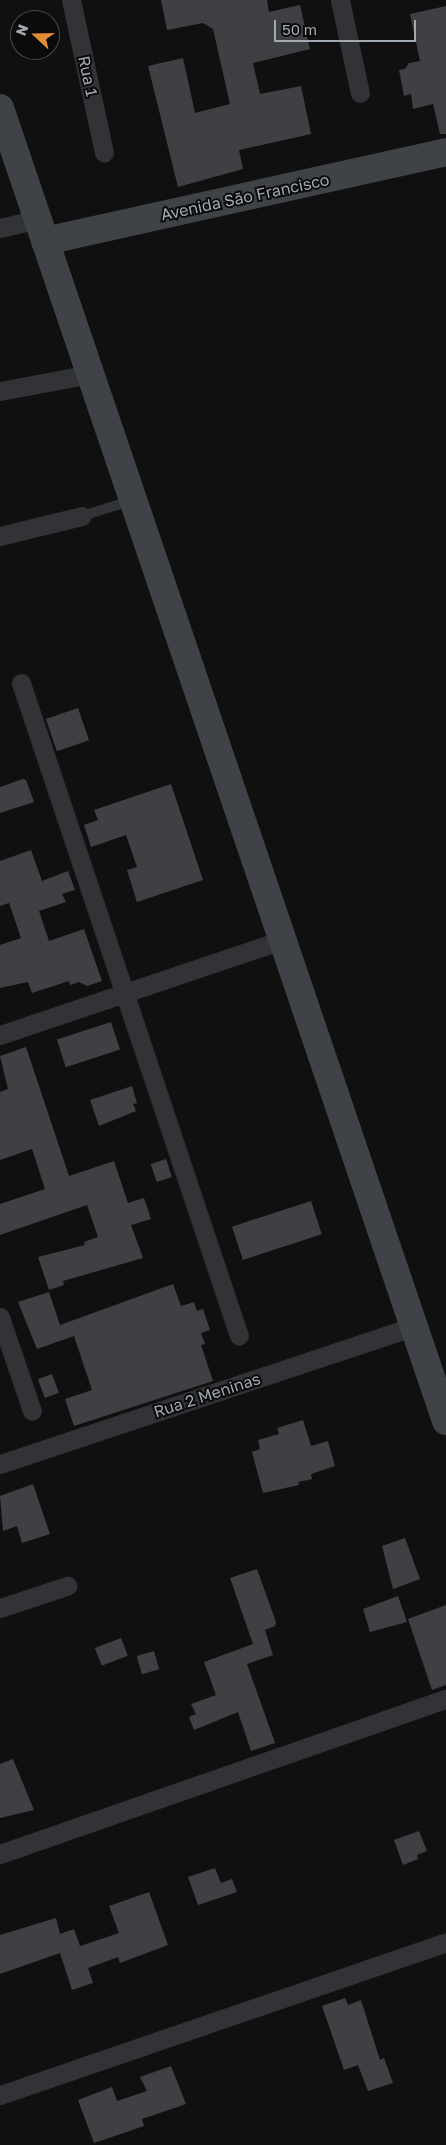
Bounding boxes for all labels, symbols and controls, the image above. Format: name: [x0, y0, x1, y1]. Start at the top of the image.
north arrow: [10, 10, 60, 60]
scale bar: [276, 10, 418, 42]
text: 50 m: [282, 20, 317, 38]
text: N: [12, 22, 31, 38]
street label: Rua 1: [74, 54, 102, 98]
street label: Avenida São Francisco: [159, 170, 331, 224]
street label: Rua 2 Meninas: [151, 1369, 263, 1421]

